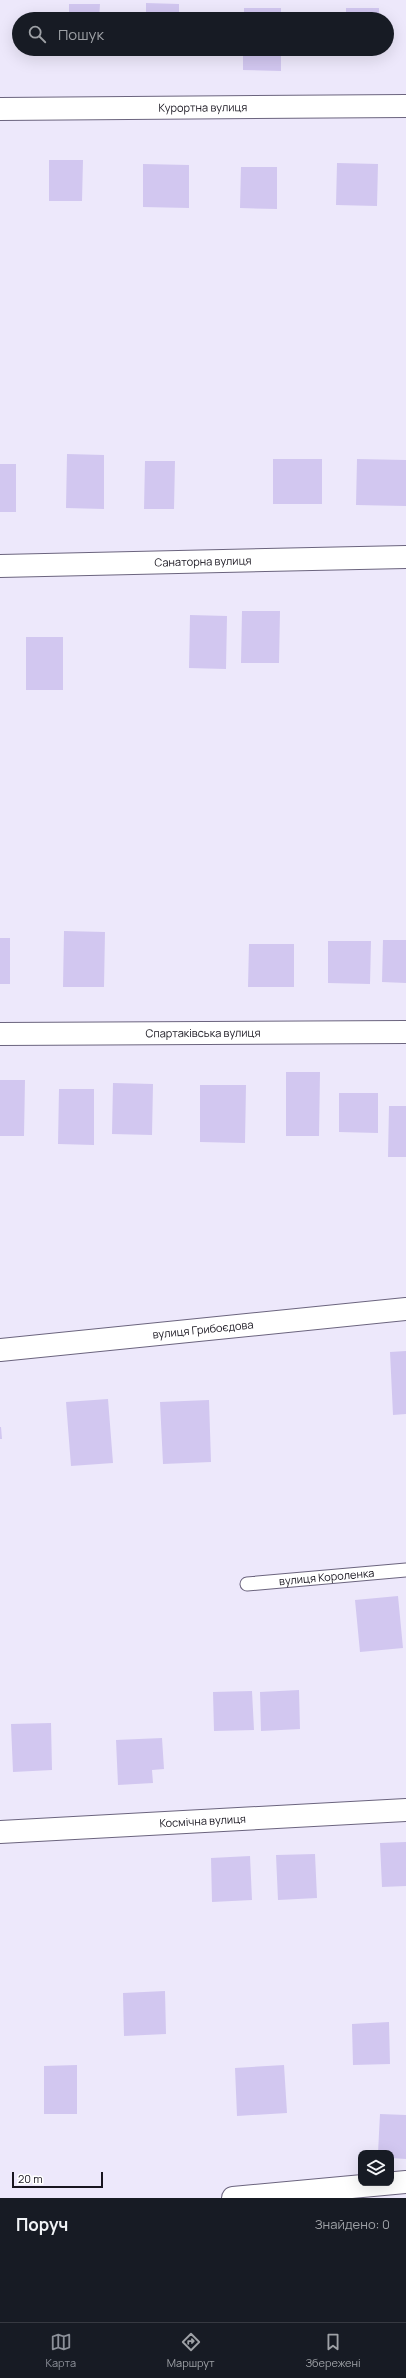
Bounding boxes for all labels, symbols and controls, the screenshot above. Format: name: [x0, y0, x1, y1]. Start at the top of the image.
search box: [12, 12, 394, 56]
icon: search: [26, 23, 48, 45]
text: Пошук: [58, 24, 104, 45]
street label: Курортна вулиця: [159, 99, 247, 115]
street label: Санаторна вулиця: [154, 552, 252, 570]
street label: Спартаківська вулиця: [145, 1025, 261, 1040]
street label: вулиця Грибоєдова: [152, 1316, 254, 1342]
street label: вулиця Короленка: [278, 1565, 375, 1588]
street label: Космічна вулиця: [159, 1811, 246, 1830]
map controls: [358, 2150, 394, 2186]
button: layers: [358, 2150, 394, 2186]
scale bar: [12, 2170, 103, 2189]
text: 20 m: [18, 2171, 43, 2186]
text: Поруч: [16, 2213, 68, 2236]
text: Знайдено: 0: [315, 2215, 390, 2233]
tab: Карта: [45, 2331, 76, 2370]
tab: Маршрут: [167, 2331, 215, 2370]
tab: Збережені: [306, 2331, 361, 2370]

